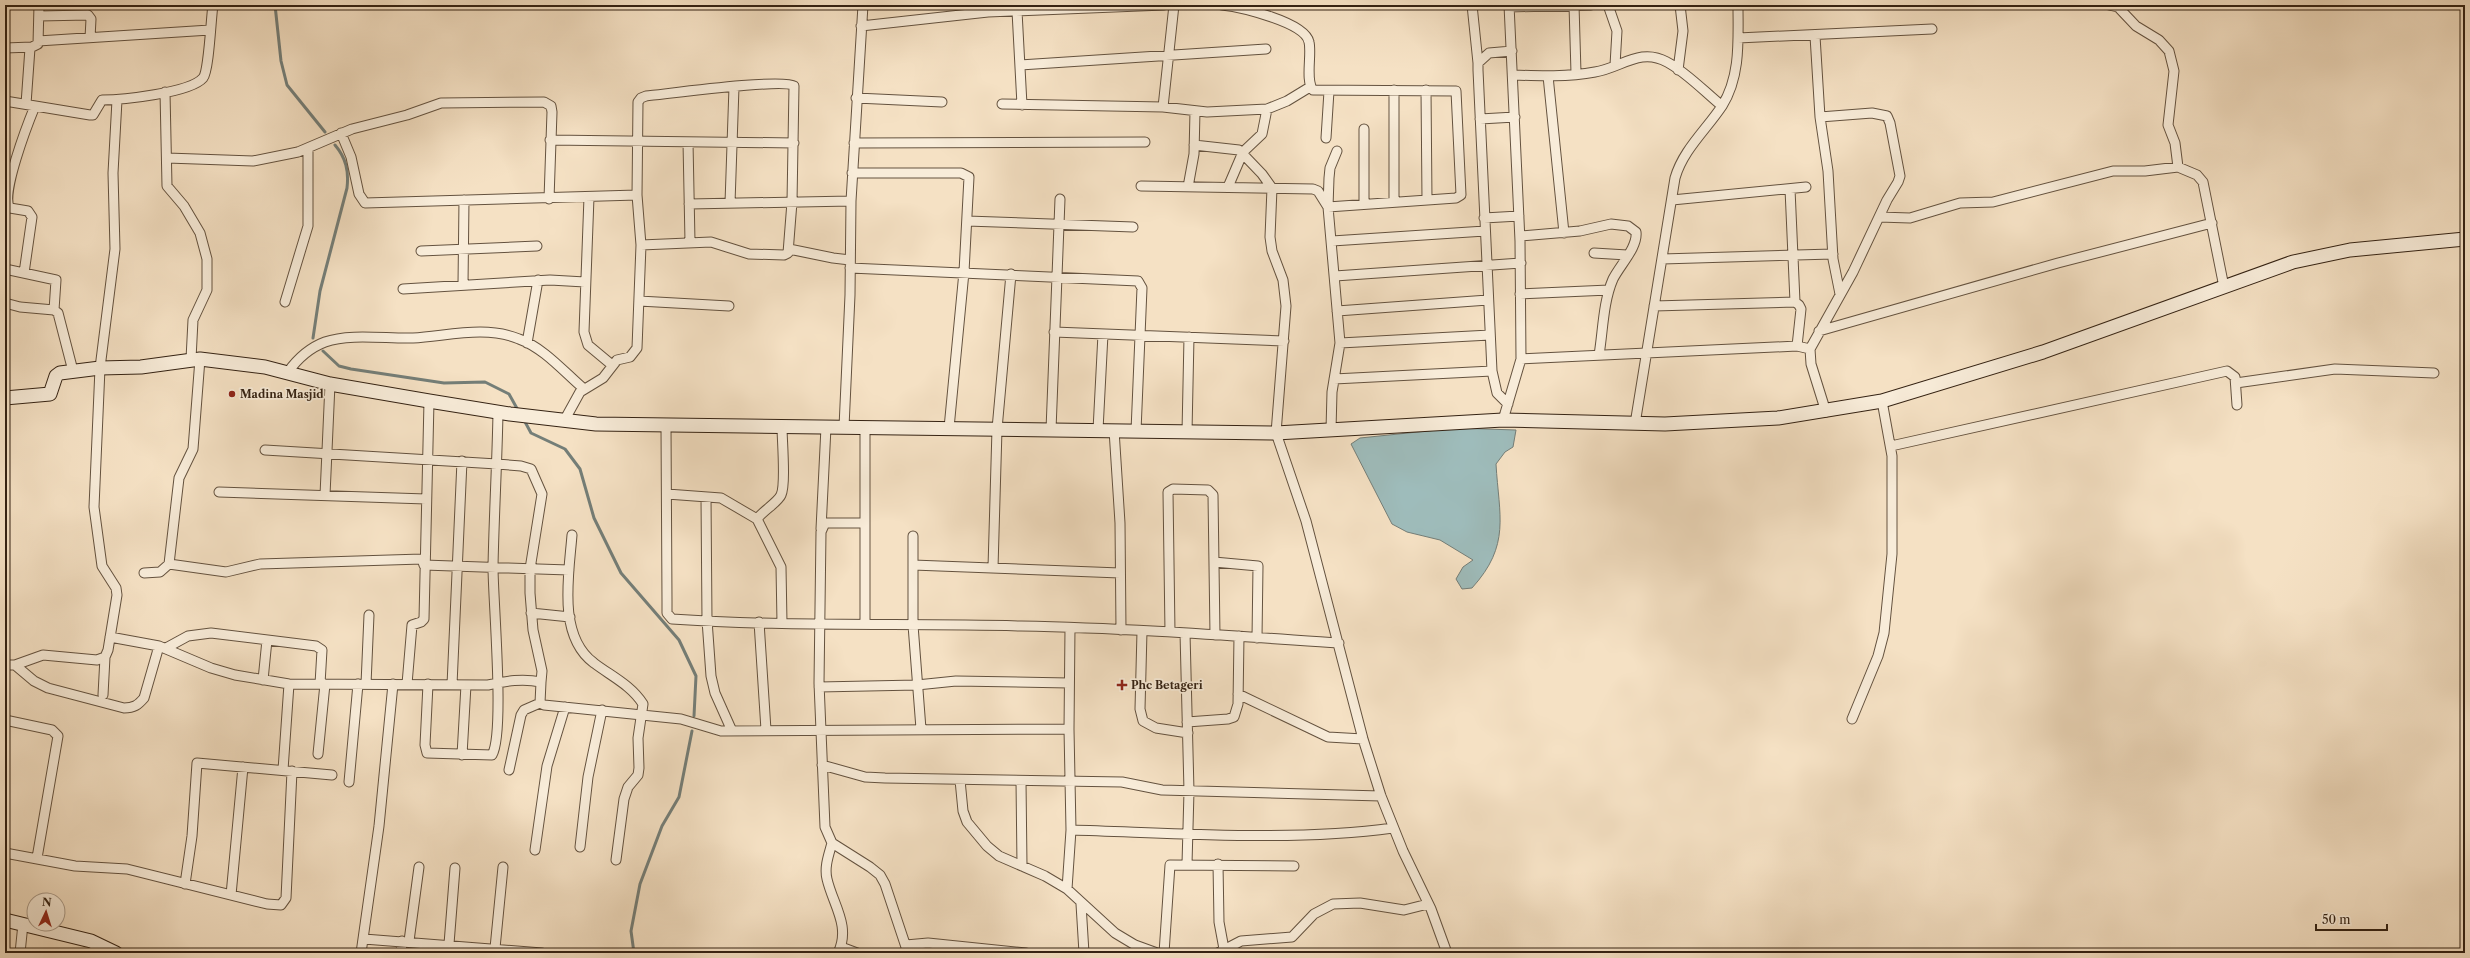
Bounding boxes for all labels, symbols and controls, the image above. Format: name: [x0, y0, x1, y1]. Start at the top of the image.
place label: Madina Masjid: [240, 387, 324, 401]
marker: Madina Masjid: [227, 389, 237, 399]
place label: Phc Betageri: [1131, 678, 1203, 692]
marker: Phc Betageri: [1116, 679, 1128, 691]
north arrow: [26, 892, 66, 932]
text: N: [41, 895, 52, 909]
scale bar: [2316, 906, 2387, 932]
text: 50 m: [2322, 912, 2351, 927]

